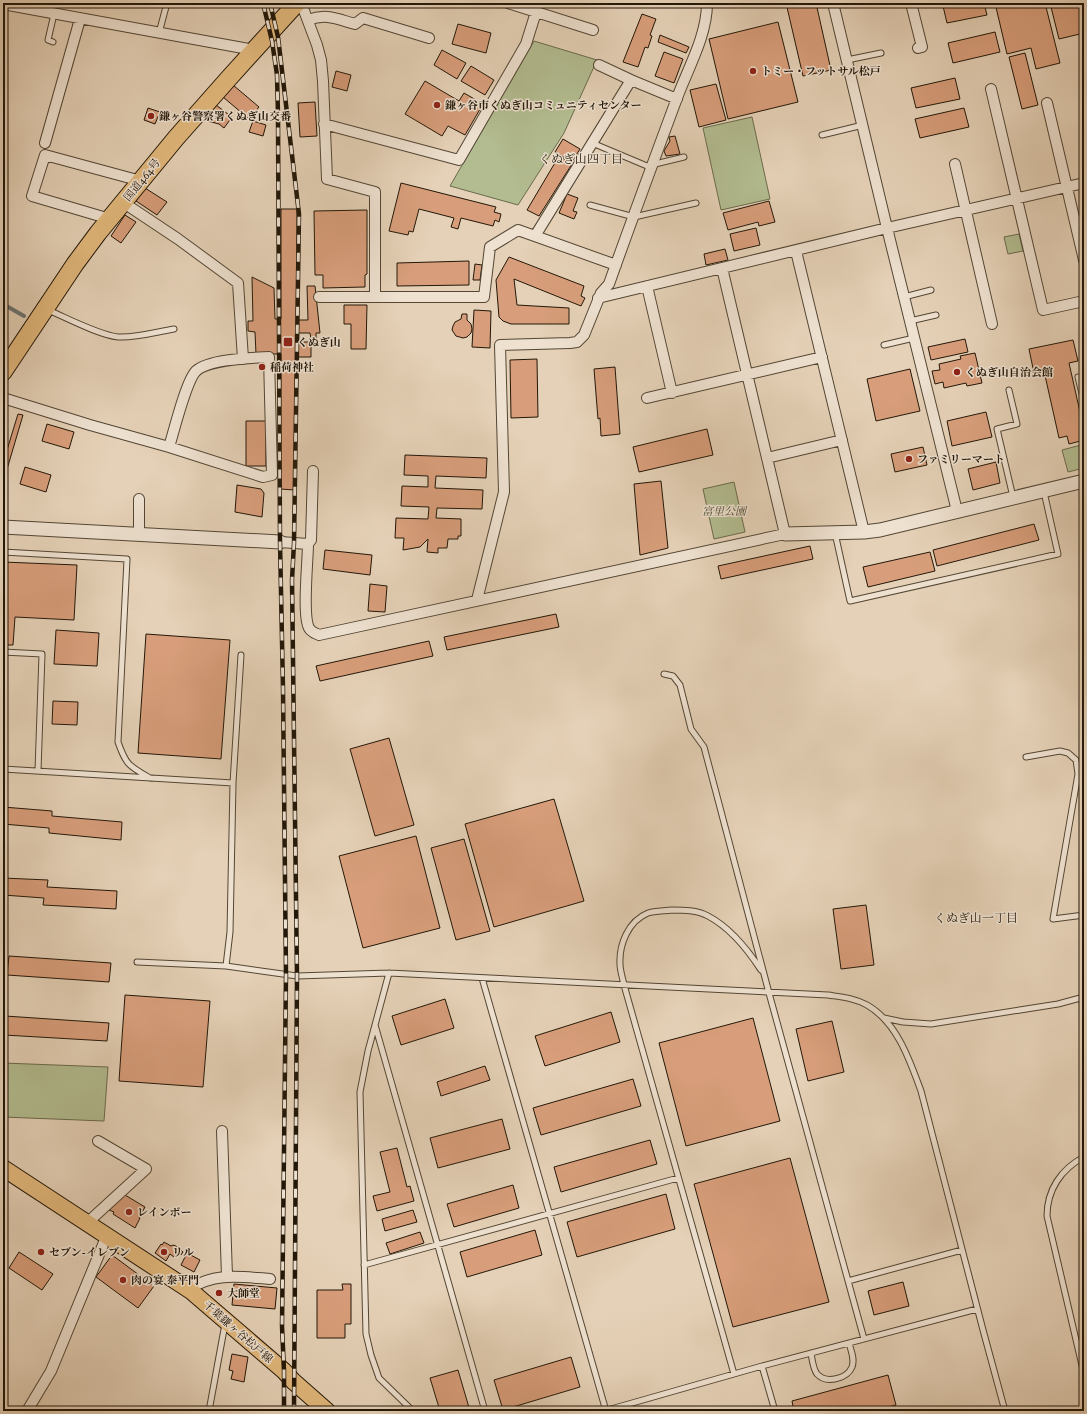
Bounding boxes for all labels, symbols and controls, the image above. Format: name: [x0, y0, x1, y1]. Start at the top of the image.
place label: トミー・フットサル松戸: [761, 65, 881, 78]
marker: トミー・フットサル松戸: [748, 66, 758, 76]
place label: 鎌ヶ谷市くぬぎ山コミュニティセンター: [445, 99, 641, 112]
marker: 鎌ヶ谷市くぬぎ山コミュニティセンター: [432, 100, 442, 110]
place label: 鎌ヶ谷警察署くぬぎ山交番: [159, 110, 292, 123]
marker: 鎌ヶ谷警察署くぬぎ山交番: [146, 111, 156, 121]
district label: くぬぎ山四丁目: [539, 152, 623, 166]
street label: 国道464号: [121, 156, 163, 204]
marker: くぬぎ山: [282, 336, 294, 348]
place label: くぬぎ山: [297, 336, 341, 349]
place label: 稲荷神社: [270, 361, 314, 374]
marker: 稲荷神社: [257, 362, 267, 372]
place label: くぬぎ山自治会館: [965, 366, 1053, 379]
marker: くぬぎ山自治会館: [952, 367, 962, 377]
place label: ファミリーマート: [917, 453, 1005, 466]
marker: ファミリーマート: [904, 454, 914, 464]
park label: 富里公園: [702, 505, 748, 518]
district label: くぬぎ山一丁目: [934, 911, 1018, 925]
place label: レインボー: [137, 1206, 191, 1219]
marker: レインボー: [124, 1207, 134, 1217]
place label: セブン-イレブン: [49, 1246, 130, 1259]
place label: リル: [172, 1246, 194, 1259]
marker: セブン-イレブン: [36, 1247, 46, 1257]
marker: リル: [159, 1247, 169, 1257]
place label: 肉の宴 泰平門: [131, 1274, 199, 1287]
marker: 肉の宴 泰平門: [118, 1275, 128, 1285]
place label: 大師堂: [227, 1287, 260, 1300]
marker: 大師堂: [214, 1288, 224, 1298]
street label: 千葉鎌ヶ谷松戸線: [201, 1298, 275, 1366]

